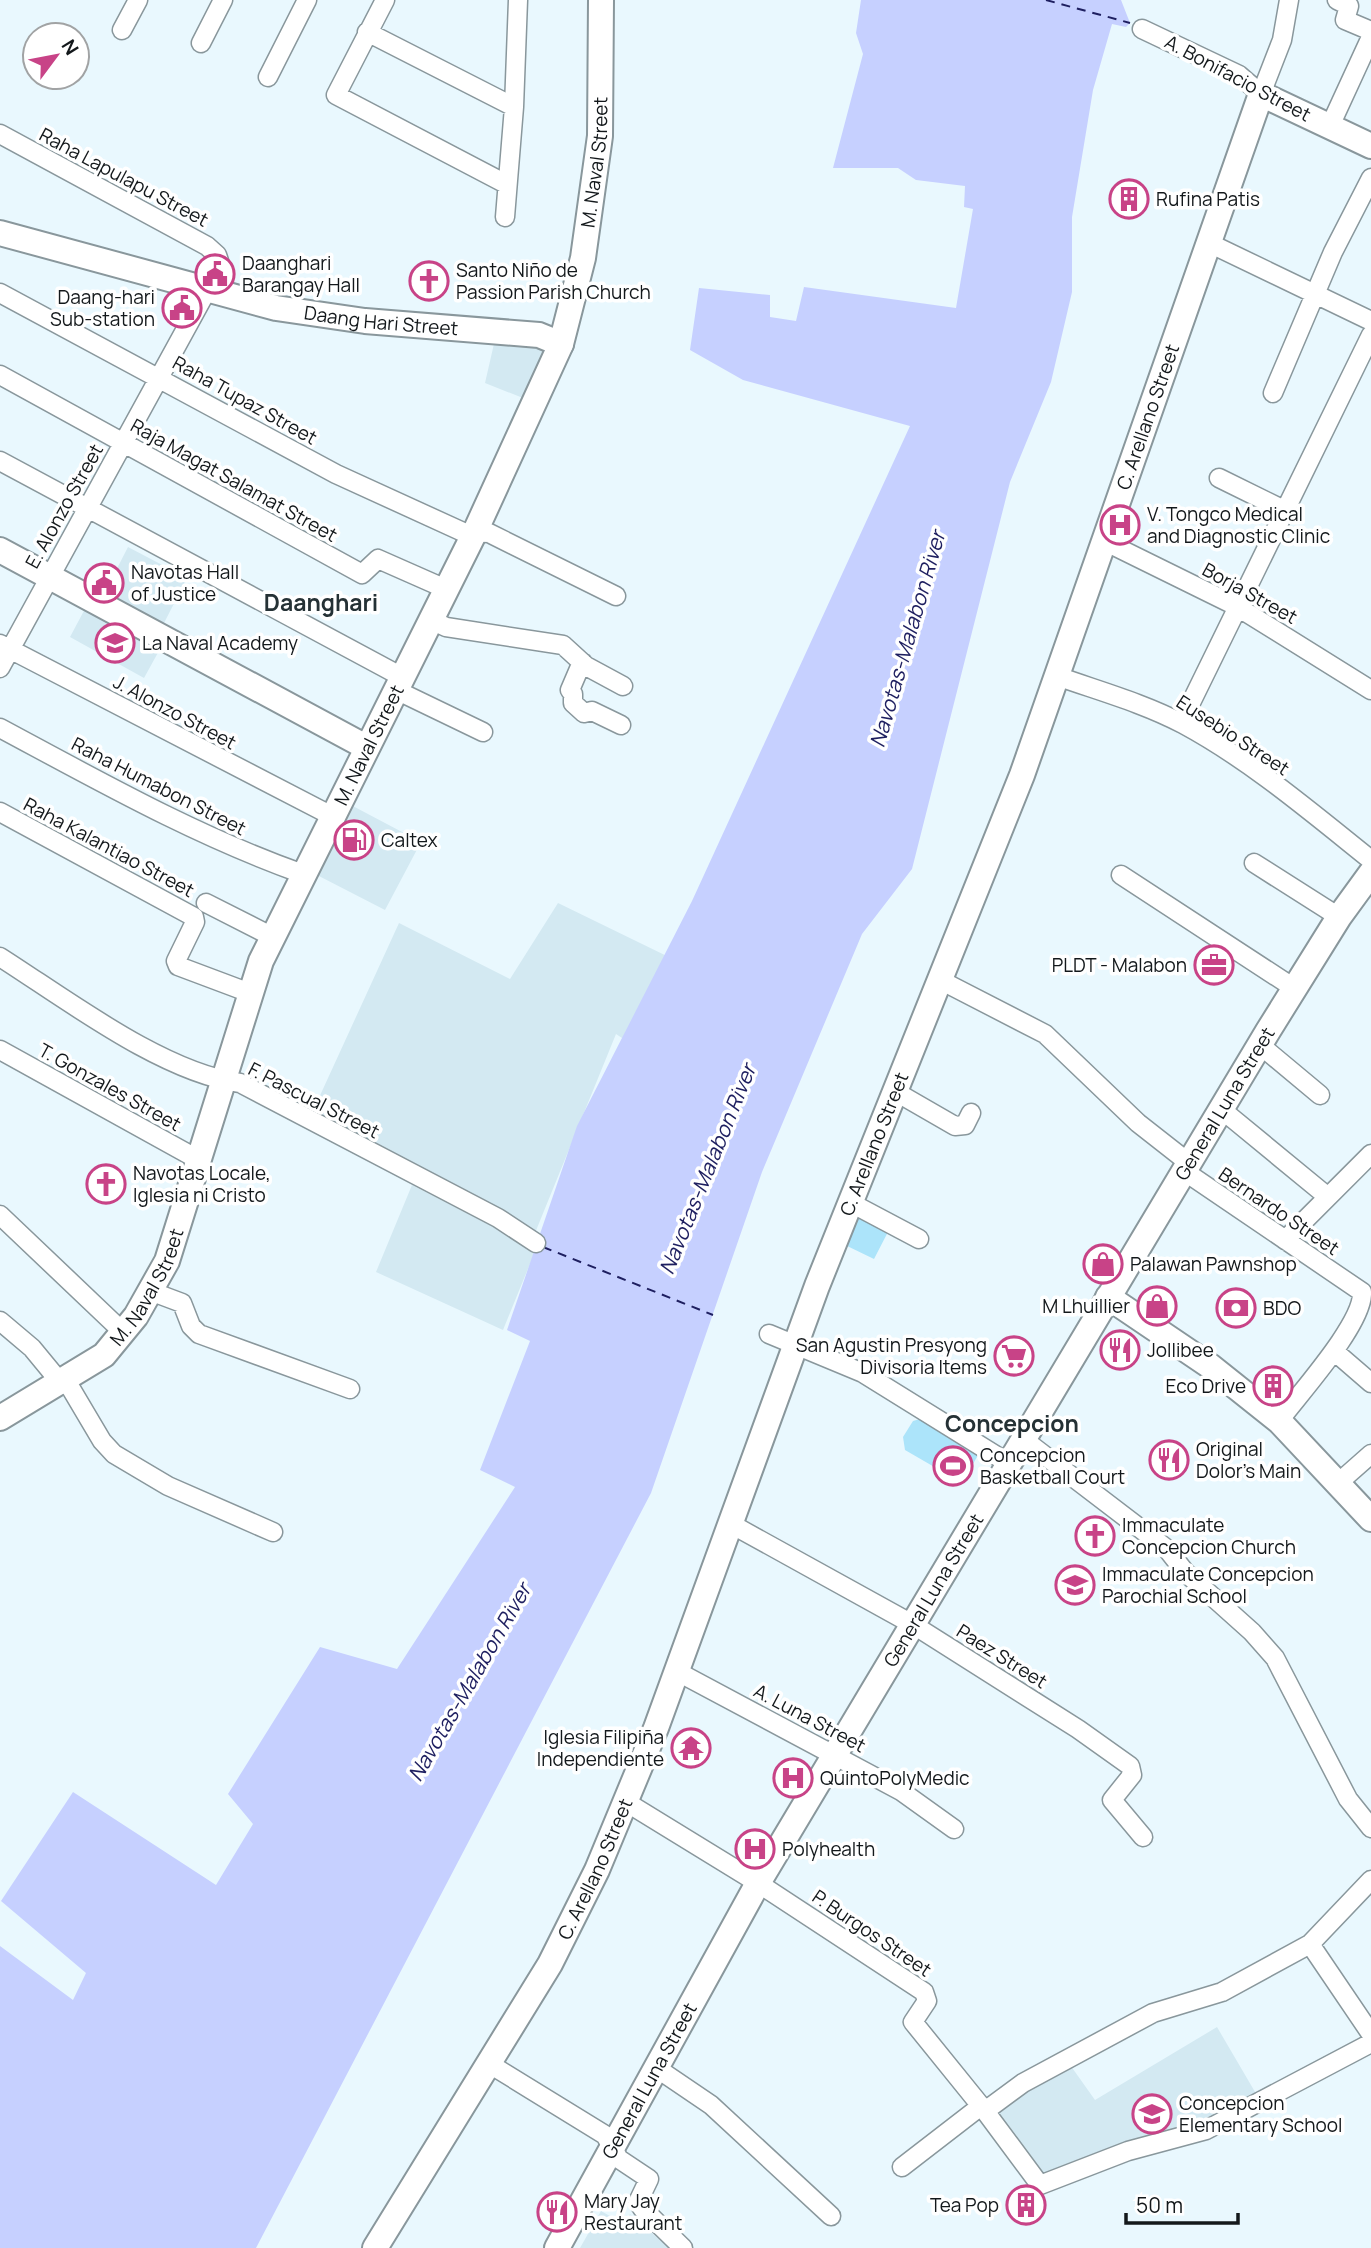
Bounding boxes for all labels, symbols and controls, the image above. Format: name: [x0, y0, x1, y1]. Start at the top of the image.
north arrow: [21, 21, 91, 91]
street label: A. Bonifacio Street: [1160, 29, 1316, 127]
text: N: [56, 34, 85, 60]
street label: M. Naval Street: [574, 97, 613, 229]
street label: Raha Lapulapu Street: [35, 121, 213, 233]
building icon: Rufina Patis: [1108, 178, 1150, 220]
place label: Rufina Patis: [1156, 186, 1260, 212]
place label: Daanghari Barangay Hall: [242, 250, 360, 298]
public building icon: Daanghari Barangay Hall: [194, 253, 236, 295]
place label: Santo Niño de Passion Parish Church: [456, 257, 651, 305]
church icon: Santo Niño de Passion Parish Church: [408, 260, 450, 302]
place label: Daang-hari Sub-station: [50, 284, 155, 332]
public building icon: Daang-hari Sub-station: [161, 287, 203, 329]
street label: Daang Hari Street: [302, 299, 459, 341]
street label: C. Arellano Street: [1110, 341, 1185, 493]
street label: Raha Tupaz Street: [168, 350, 322, 450]
street label: Raja Magat Salamat Street: [126, 412, 342, 548]
street label: E. Alonzo Street: [19, 439, 109, 573]
place label: V. Tongco Medical and Diagnostic Clinic: [1147, 501, 1330, 549]
hospital icon: V. Tongco Medical and Diagnostic Clinic: [1099, 504, 1141, 546]
water label: Navotas-Malabon River: [863, 525, 952, 750]
street label: Borja Street: [1198, 556, 1302, 630]
place label: Navotas Hall of Justice: [131, 559, 239, 607]
public building icon: Navotas Hall of Justice: [83, 562, 125, 604]
district label: Daanghari: [264, 586, 378, 618]
school or university icon: La Naval Academy: [94, 622, 136, 664]
place label: La Naval Academy: [142, 630, 298, 656]
street label: J. Alonzo Street: [109, 669, 241, 755]
street label: M. Naval Street: [328, 680, 410, 810]
street label: Eusebio Street: [1172, 689, 1294, 781]
street label: Raha Humabon Street: [67, 731, 251, 841]
street label: Raha Kalantiao Street: [19, 791, 199, 903]
fuel station icon: Caltex: [333, 819, 375, 861]
place label: Caltex: [381, 827, 438, 853]
office icon: PLDT - Malabon: [1193, 944, 1235, 986]
place label: PLDT - Malabon: [1052, 952, 1187, 978]
street label: General Luna Street: [1169, 1022, 1280, 1185]
street label: T. Gonzales Street: [34, 1037, 186, 1137]
street label: F. Pascual Street: [244, 1056, 384, 1144]
water label: Navotas-Malabon River: [652, 1058, 763, 1278]
street label: C. Arellano Street: [834, 1068, 915, 1220]
place label: Navotas Locale, Iglesia ni Cristo: [133, 1160, 271, 1208]
street label: Bernardo Street: [1214, 1161, 1344, 1261]
church icon: Navotas Locale, Iglesia ni Cristo: [85, 1163, 127, 1205]
street label: M. Naval Street: [104, 1225, 189, 1351]
shop icon: Palawan Pawnshop: [1082, 1243, 1124, 1285]
place label: Palawan Pawnshop: [1130, 1251, 1297, 1277]
shop icon: M Lhuillier: [1136, 1285, 1178, 1327]
bank icon: BDO: [1215, 1287, 1257, 1329]
place label: M Lhuillier: [1042, 1293, 1130, 1319]
place label: BDO: [1263, 1295, 1301, 1321]
restaurant icon: Jollibee: [1099, 1329, 1141, 1371]
place label: San Agustin Presyong Divisoria Items: [796, 1332, 987, 1380]
supermarket icon: San Agustin Presyong Divisoria Items: [993, 1335, 1035, 1377]
place label: Jollibee: [1147, 1337, 1214, 1363]
building icon: Eco Drive: [1252, 1365, 1294, 1407]
place label: Eco Drive: [1165, 1373, 1246, 1399]
district label: Concepcion: [945, 1407, 1079, 1439]
place label: Original Dolor's Main: [1196, 1436, 1301, 1484]
restaurant icon: Original Dolor's Main: [1148, 1439, 1190, 1481]
place label: Concepcion Basketball Court: [980, 1442, 1125, 1490]
sports icon: Concepcion Basketball Court: [932, 1445, 974, 1487]
street label: General Luna Street: [877, 1509, 989, 1672]
place label: Immaculate Concepcion Church: [1122, 1512, 1296, 1560]
church icon: Immaculate Concepcion Church: [1074, 1515, 1116, 1557]
place label: Immaculate Concepcion Parochial School: [1102, 1561, 1314, 1609]
school or university icon: Immaculate Concepcion Parochial School: [1054, 1564, 1096, 1606]
water label: Navotas-Malabon River: [401, 1576, 538, 1786]
street label: Paez Street: [952, 1618, 1052, 1694]
street label: A. Luna Street: [750, 1678, 870, 1758]
place label: Iglesia Filipiña Independiente: [537, 1724, 664, 1772]
temple icon: Iglesia Filipiña Independiente: [670, 1727, 712, 1769]
hospital icon: QuintoPolyMedic: [772, 1757, 814, 1799]
place label: QuintoPolyMedic: [820, 1765, 970, 1791]
street label: C. Arellano Street: [551, 1794, 638, 1944]
hospital icon: Polyhealth: [734, 1828, 776, 1870]
place label: Polyhealth: [782, 1836, 875, 1862]
street label: P. Burgos Street: [807, 1884, 937, 1982]
street label: General Luna Street: [596, 1998, 703, 2163]
place label: Concepcion Elementary School: [1179, 2090, 1342, 2138]
school or university icon: Concepcion Elementary School: [1131, 2093, 1173, 2135]
scale bar: [1126, 2182, 1238, 2226]
building icon: Tea Pop: [1005, 2184, 1047, 2226]
place label: Mary Jay Restaurant: [584, 2188, 682, 2236]
restaurant icon: Mary Jay Restaurant: [536, 2191, 578, 2233]
text: 50 m: [1136, 2191, 1183, 2219]
place label: Tea Pop: [930, 2192, 999, 2218]

